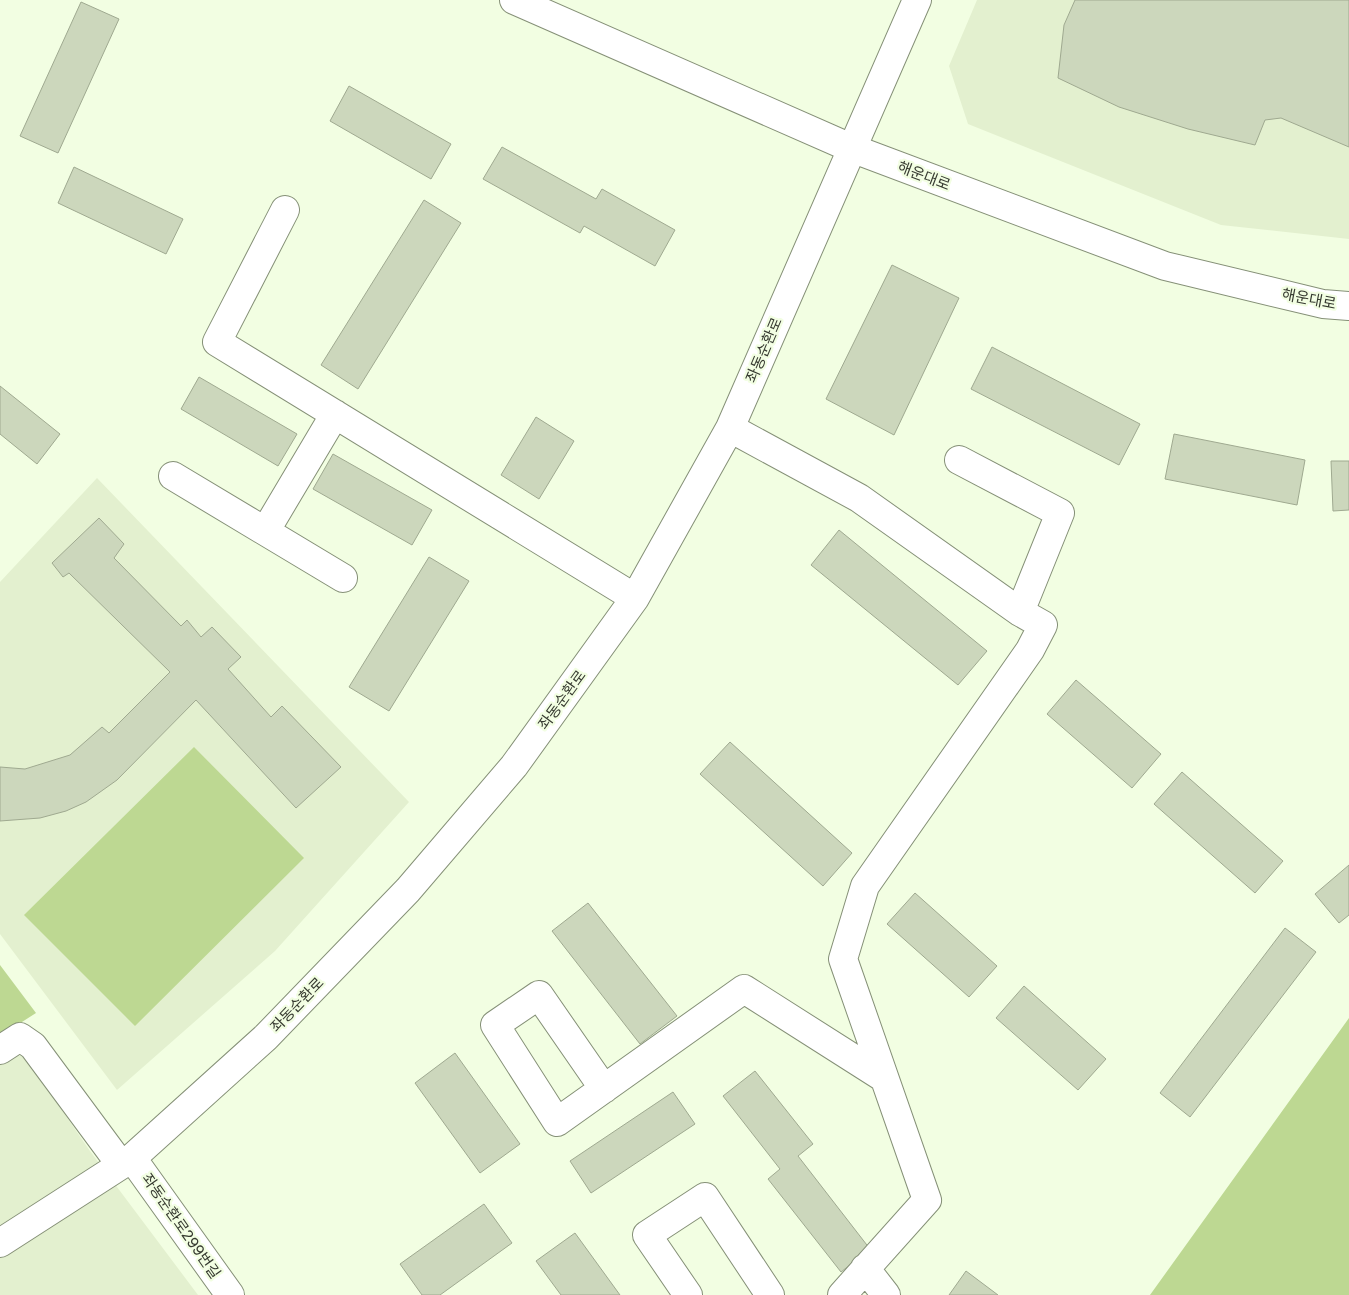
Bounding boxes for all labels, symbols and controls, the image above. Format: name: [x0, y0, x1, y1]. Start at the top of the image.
street label: 해운대로: [895, 157, 953, 194]
street label: 해운대로: [1280, 284, 1338, 313]
street label: 좌동순환로: [741, 314, 786, 385]
street label: 좌동순환로: [534, 666, 590, 733]
street label: 좌동순환로: [266, 973, 327, 1036]
street label: 좌동순환로299번길: [138, 1169, 225, 1282]

